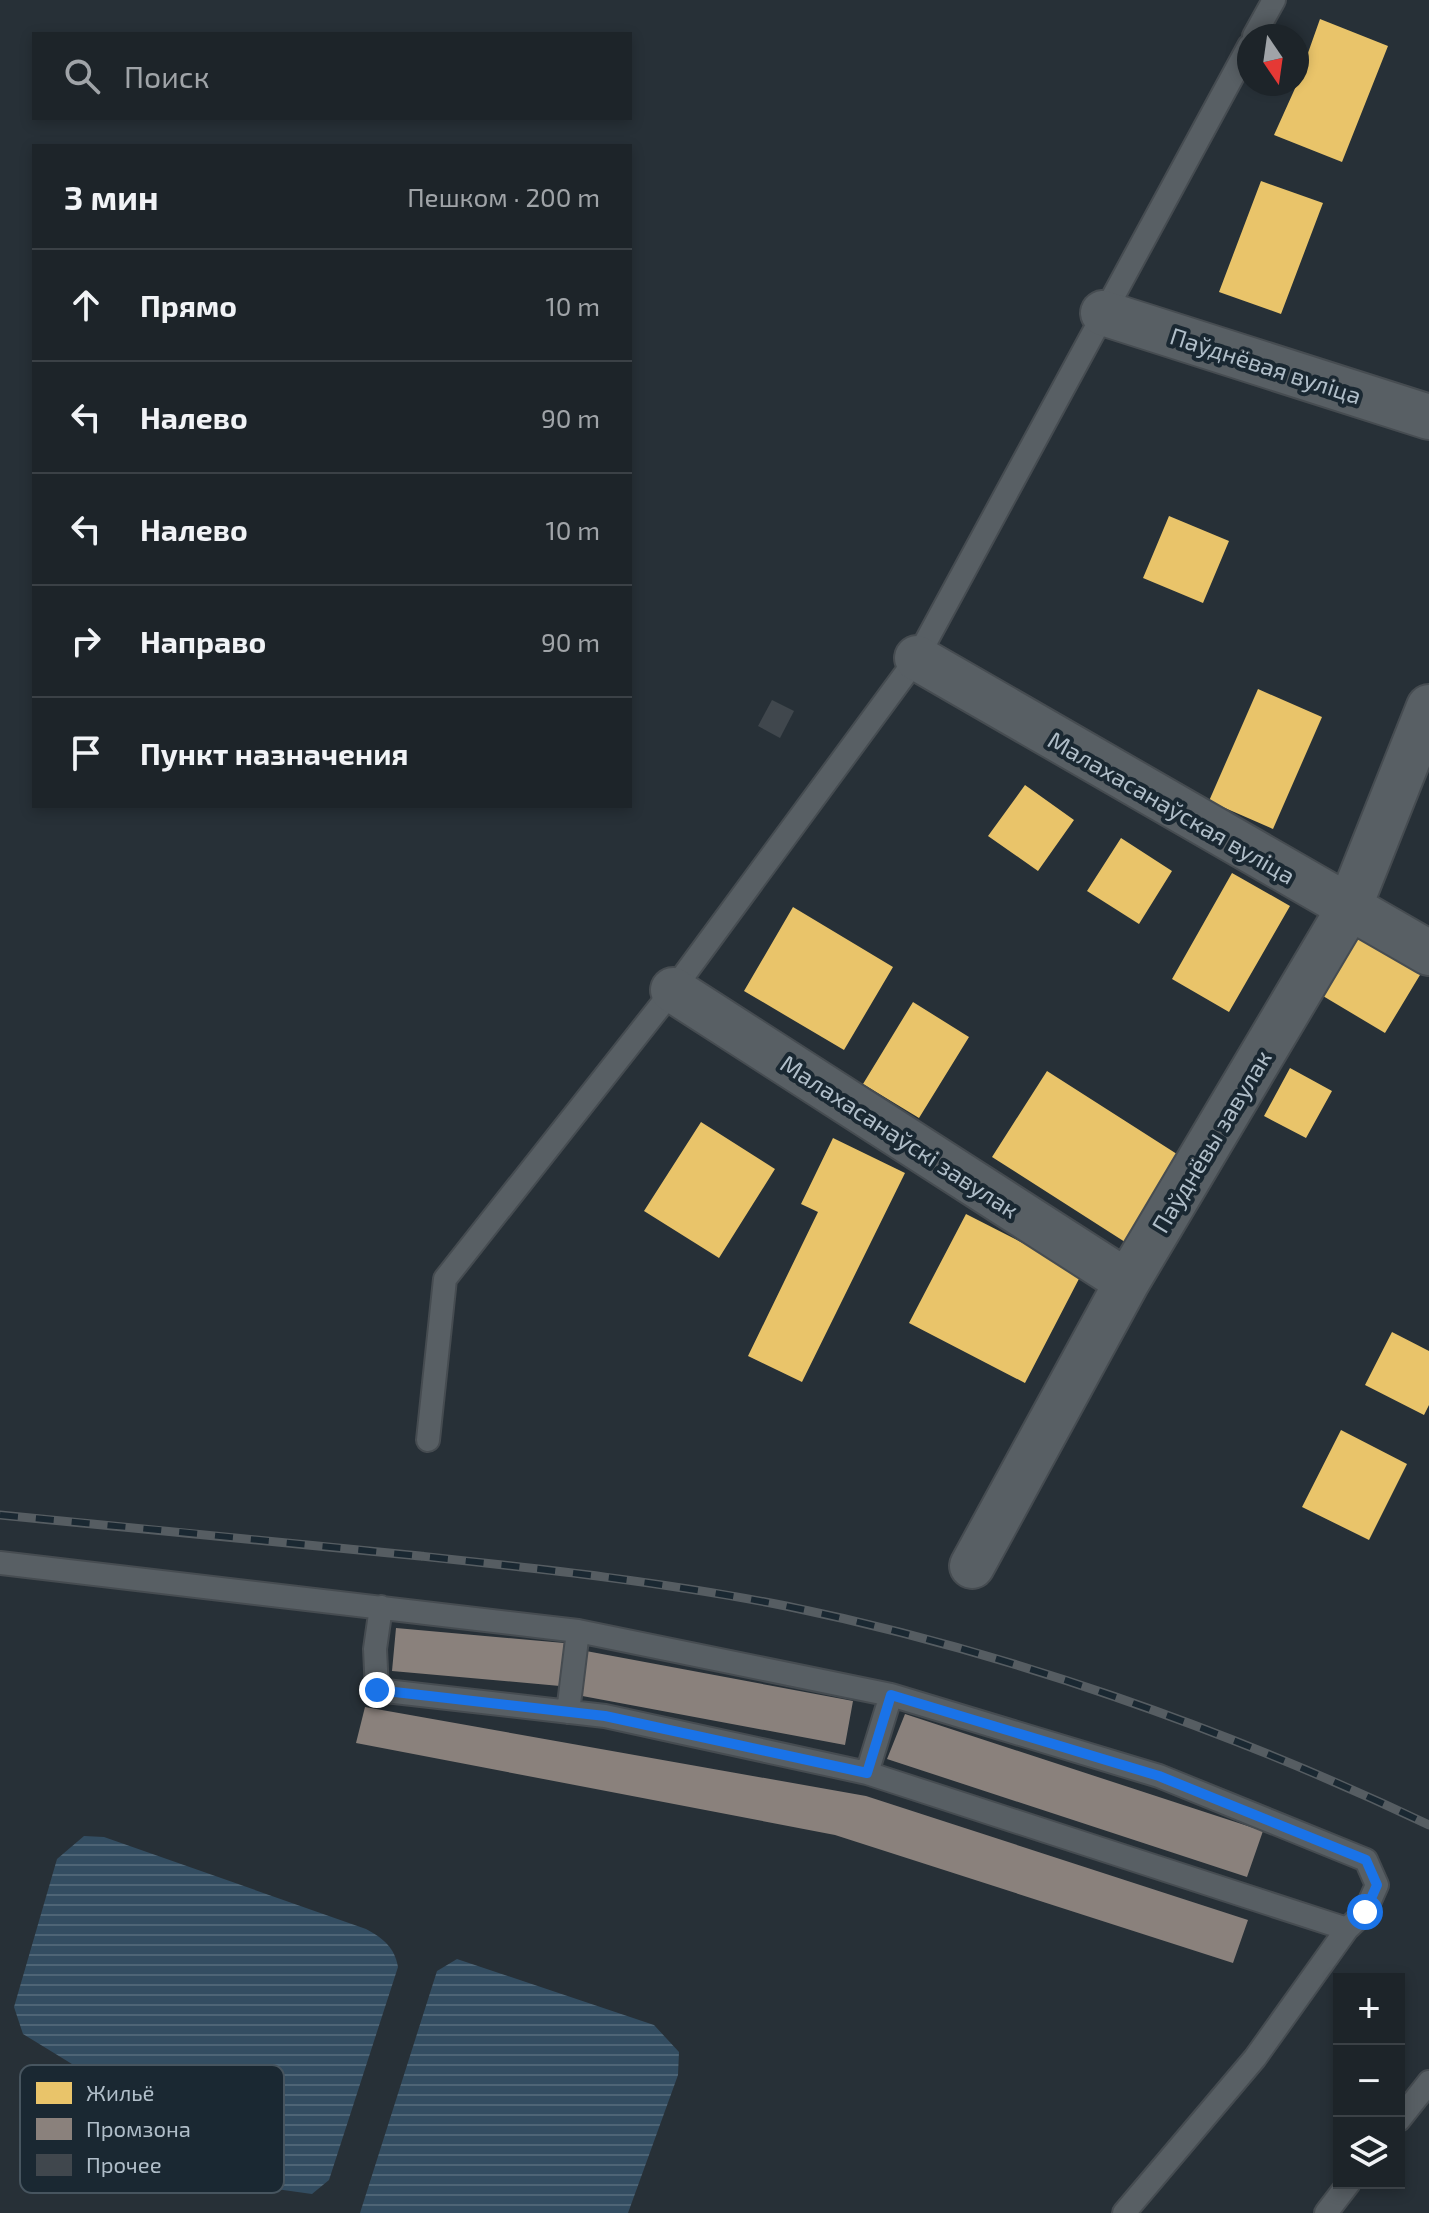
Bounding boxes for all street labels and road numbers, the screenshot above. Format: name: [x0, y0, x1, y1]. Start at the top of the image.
street label: Паўднёвая вуліца: [1166, 320, 1365, 411]
street label: Малахасанаўская вуліца: [1043, 724, 1301, 891]
street label: Паўднёвы завулак: [1145, 1044, 1278, 1238]
street label: Малахасанаўскі завулак: [775, 1048, 1025, 1225]

